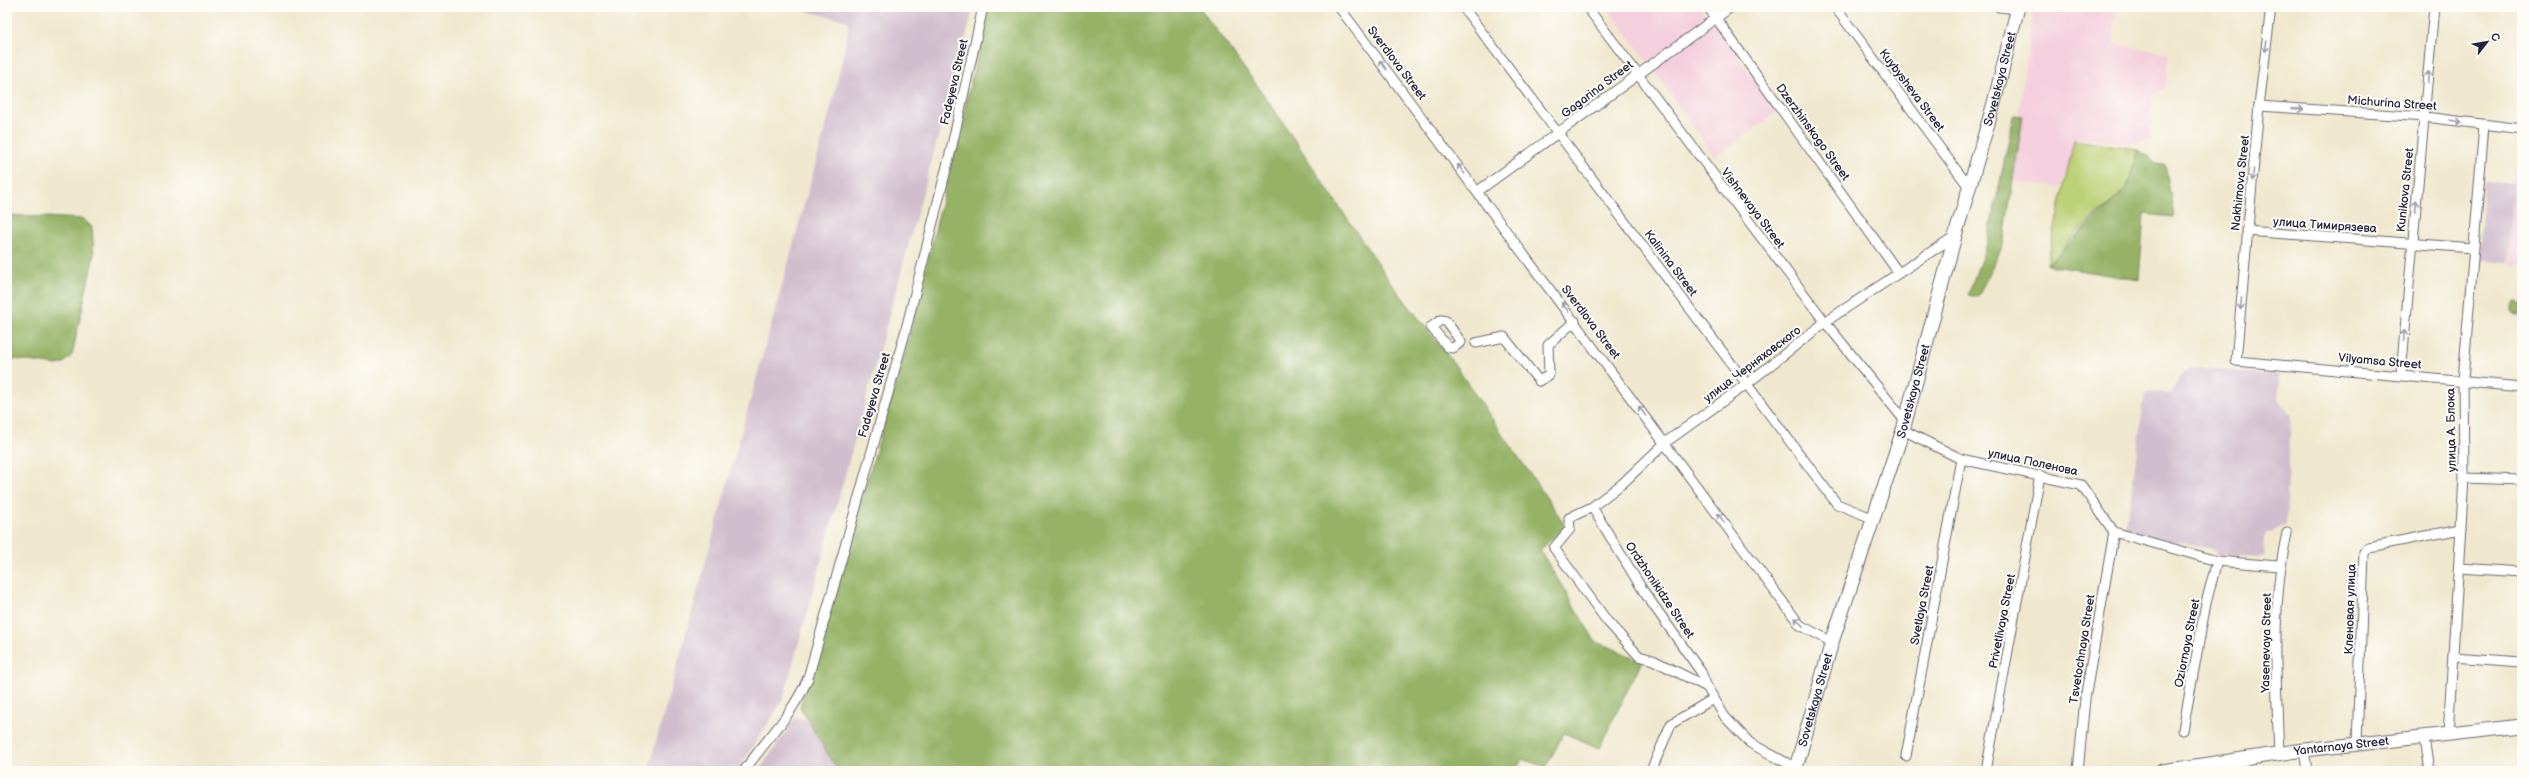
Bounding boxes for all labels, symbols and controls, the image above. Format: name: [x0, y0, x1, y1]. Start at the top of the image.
north arrow: [2467, 22, 2507, 62]
street label: Sverdlova Street: [1364, 23, 1429, 103]
street label: Sovetskaya Street: [1981, 30, 2020, 128]
text: С: [2488, 30, 2503, 44]
street label: Fadeyeva Street: [937, 37, 972, 126]
one-way arrow: [2262, 39, 2270, 52]
street label: Kuybysheva Street: [1876, 46, 1948, 135]
street label: Gagarina Street: [1558, 57, 1636, 121]
one-way arrow: [1379, 60, 1387, 71]
one-way arrow: [2424, 71, 2432, 84]
street label: Dzerzhinskogo Street: [1772, 81, 1853, 184]
street label: Michurina Street: [2347, 93, 2437, 114]
one-way arrow: [2291, 105, 2304, 112]
one-way arrow: [2449, 117, 2462, 125]
street label: Nakhimova Street: [2228, 134, 2253, 232]
street label: Kunikova Street: [2394, 147, 2417, 233]
one-way arrow: [1457, 164, 1466, 175]
street label: Vishnevaya Street: [1717, 165, 1788, 252]
one-way arrow: [2249, 168, 2256, 181]
one-way arrow: [2412, 200, 2419, 213]
street label: улица Тимирязева: [2273, 214, 2377, 237]
street label: Kalinina Street: [1641, 227, 1701, 300]
street label: Sverdlova Street: [1558, 282, 1623, 362]
one-way arrow: [2237, 297, 2244, 310]
one-way arrow: [1560, 301, 1569, 312]
street label: улица Черняховского: [1701, 323, 1804, 406]
one-way arrow: [2400, 330, 2407, 343]
street label: Sovetskaya Street: [1894, 342, 1934, 440]
street label: Vilyamsa Street: [2338, 350, 2422, 373]
street label: Fadeyeva Street: [855, 351, 894, 439]
street label: улица А. Блока: [2443, 388, 2460, 472]
one-way arrow: [1638, 406, 1647, 417]
street label: улица Поленова: [1987, 446, 2079, 479]
one-way arrow: [1717, 513, 1726, 524]
street label: Ordzhonikidze Street: [1622, 539, 1698, 642]
street label: Кленовая улица: [2341, 563, 2360, 655]
street label: Svetlaya Street: [1907, 564, 1938, 646]
street label: Privetlivaya Street: [1986, 572, 2019, 670]
street label: Tsvetochnaya Street: [2066, 593, 2099, 705]
street label: Yasenevaya Street: [2258, 593, 2275, 694]
street label: Oziornaya Street: [2172, 597, 2204, 689]
one-way arrow: [1794, 617, 1804, 627]
street label: Sovetskaya Street: [1795, 651, 1837, 749]
street label: Yantarnaya Street: [2292, 734, 2390, 760]

